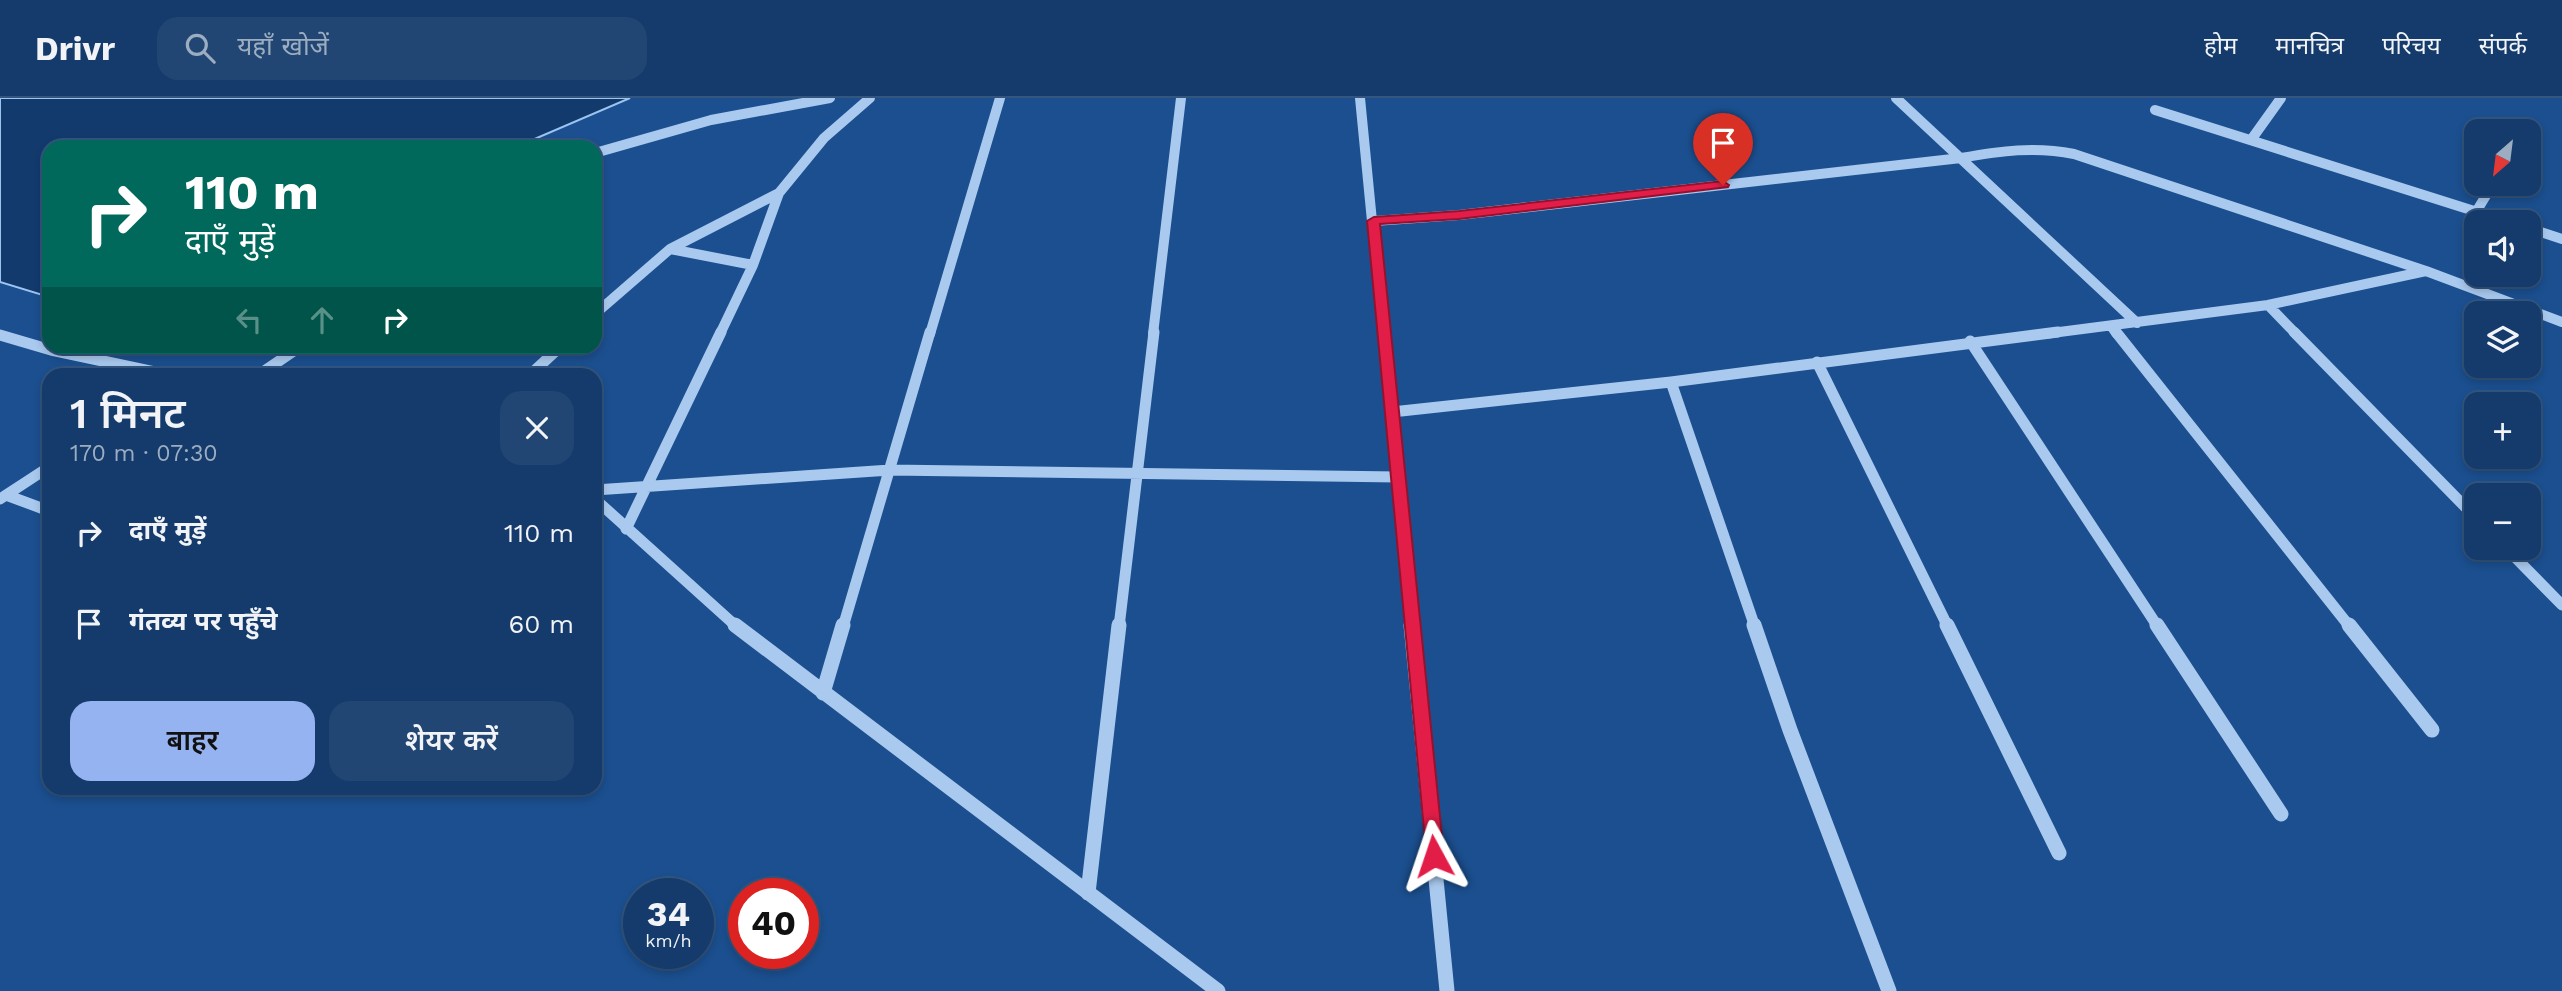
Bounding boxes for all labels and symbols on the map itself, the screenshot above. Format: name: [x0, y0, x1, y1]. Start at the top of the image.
pin: [1693, 113, 1753, 185]
north arrow: [2464, 119, 2541, 196]
position arrow: [1397, 819, 1471, 893]
speed limit sign: 40: [728, 878, 819, 969]

